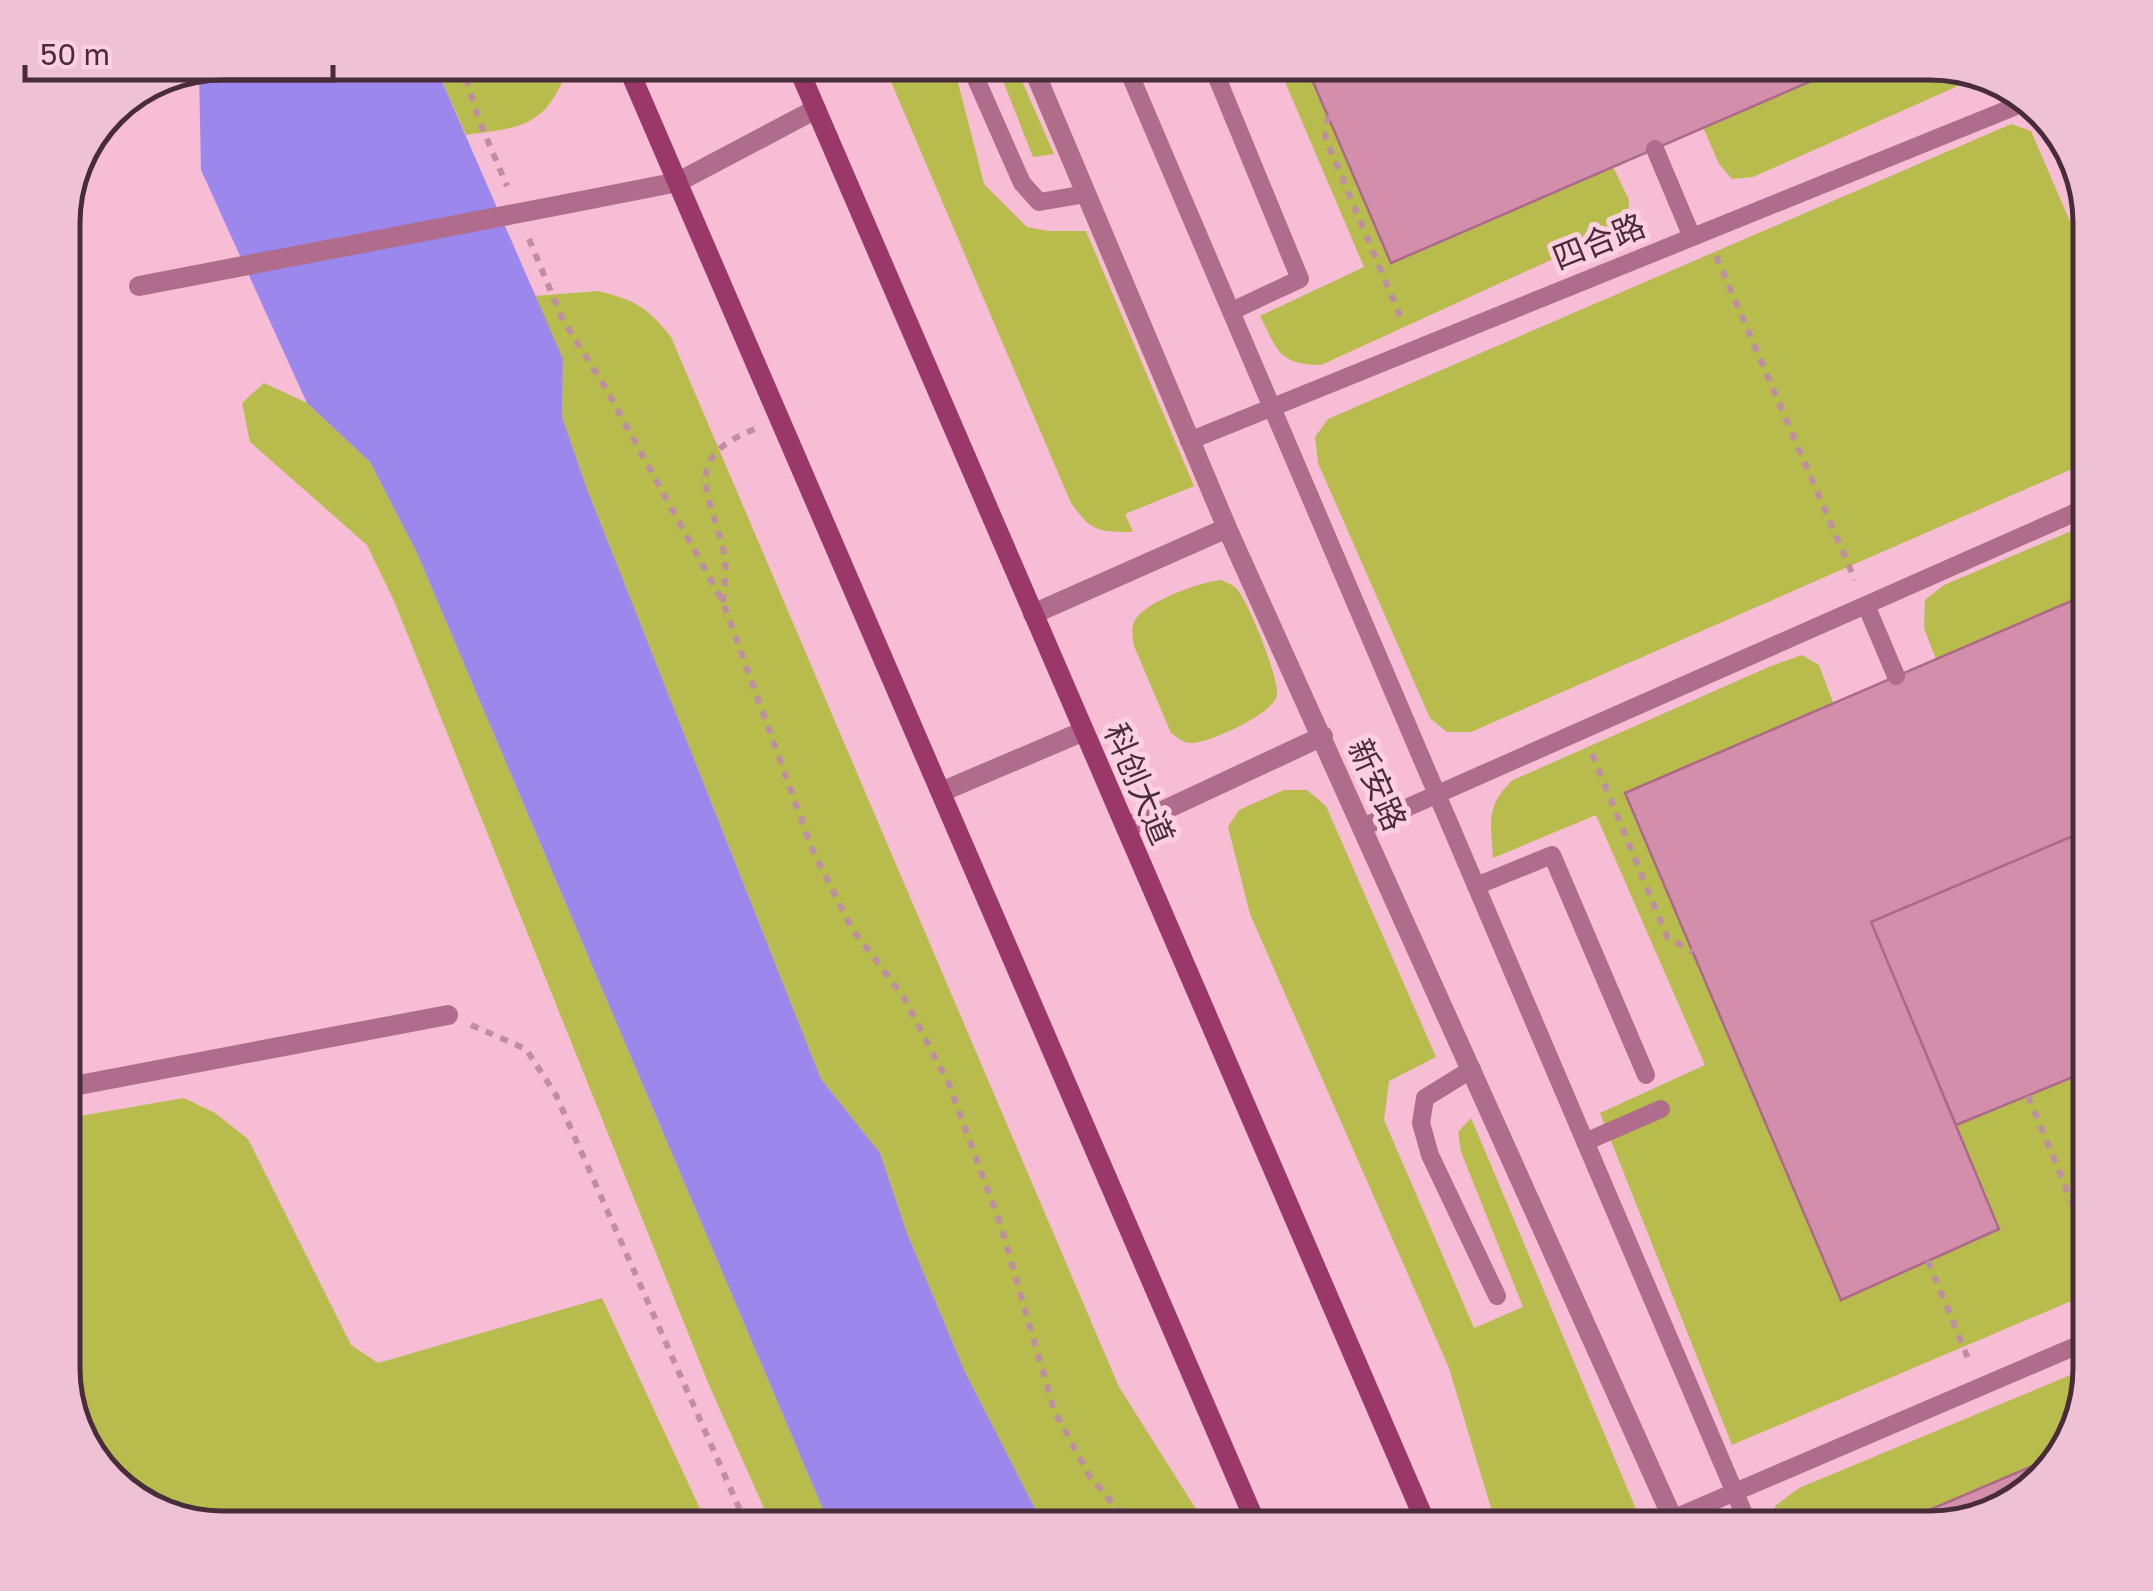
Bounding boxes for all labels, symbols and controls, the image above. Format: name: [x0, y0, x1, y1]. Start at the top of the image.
scale bar: [25, 20, 332, 82]
text: 50 m: [40, 36, 110, 72]
street label: 四合路: [1547, 205, 1650, 277]
street label: 科创大道: [1097, 717, 1182, 850]
street label: 新安路: [1341, 733, 1415, 836]

